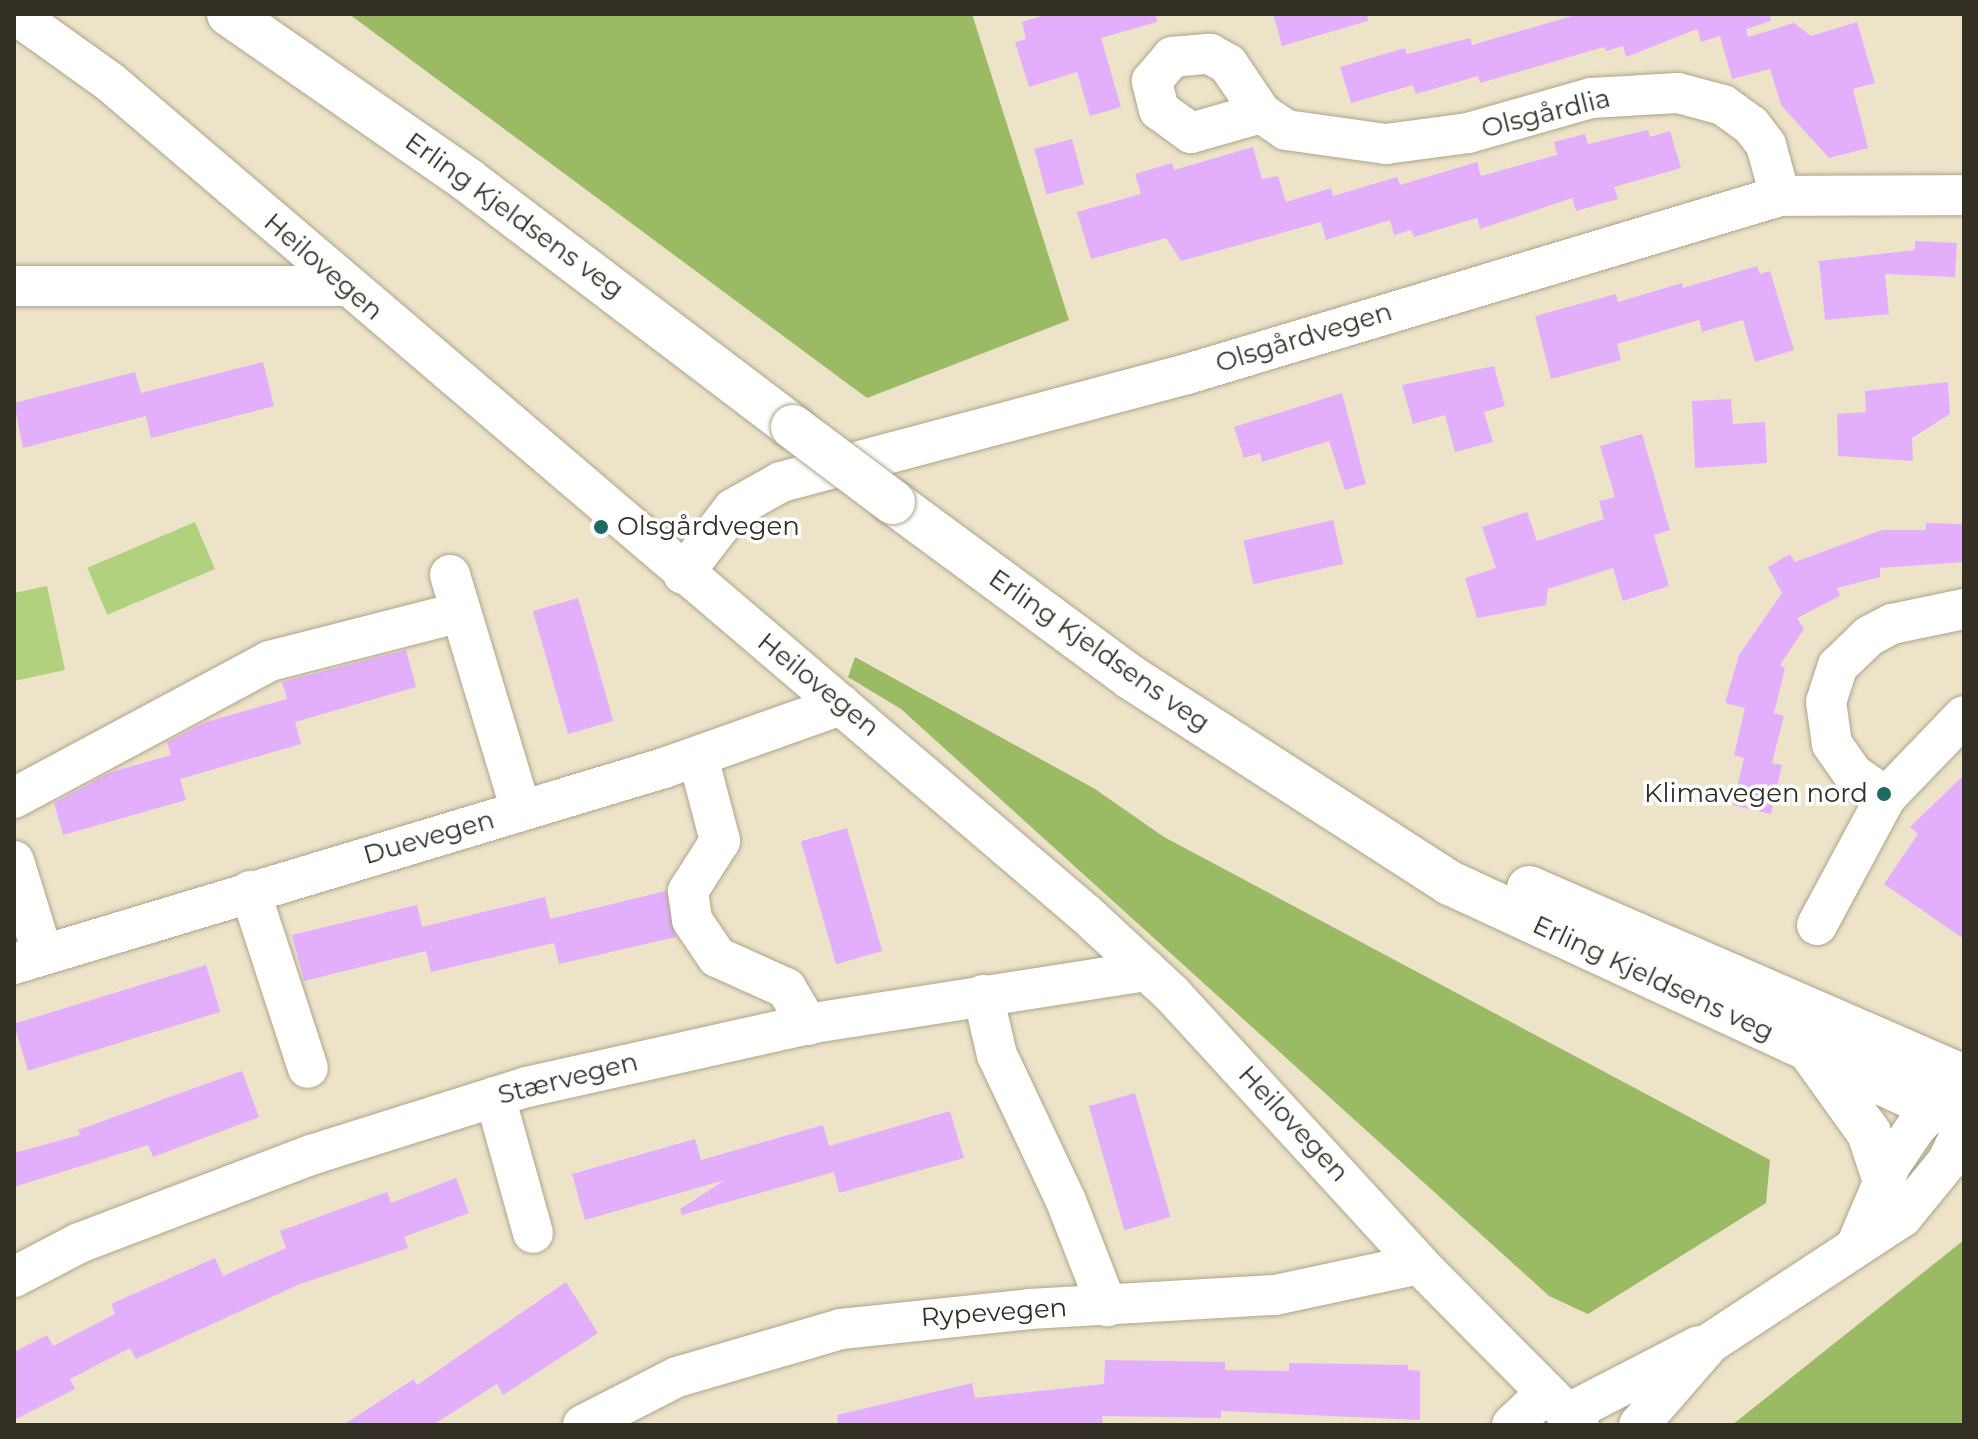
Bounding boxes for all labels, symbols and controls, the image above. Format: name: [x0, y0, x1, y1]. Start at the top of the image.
street label: Olsgårdlia: [1478, 83, 1614, 145]
street label: Erling Kjeldsens veg: [399, 126, 629, 306]
street label: Heilovegen: [257, 207, 389, 327]
street label: Olsgårdvegen: [1212, 296, 1396, 380]
place label: Olsgårdvegen: [617, 511, 800, 543]
marker: Olsgårdvegen: [592, 518, 610, 536]
street label: Erling Kjeldsens veg: [983, 563, 1215, 739]
street label: Heilovegen: [751, 627, 885, 743]
place label: Klimavegen nord: [1644, 778, 1868, 810]
marker: Klimavegen nord: [1875, 785, 1893, 803]
street label: Duevegen: [360, 804, 498, 872]
street label: Erling Kjeldsens veg: [1528, 909, 1778, 1049]
street label: Stærvegen: [495, 1047, 641, 1111]
street label: Heilovegen: [1231, 1060, 1355, 1188]
street label: Rypevegen: [920, 1292, 1068, 1334]

